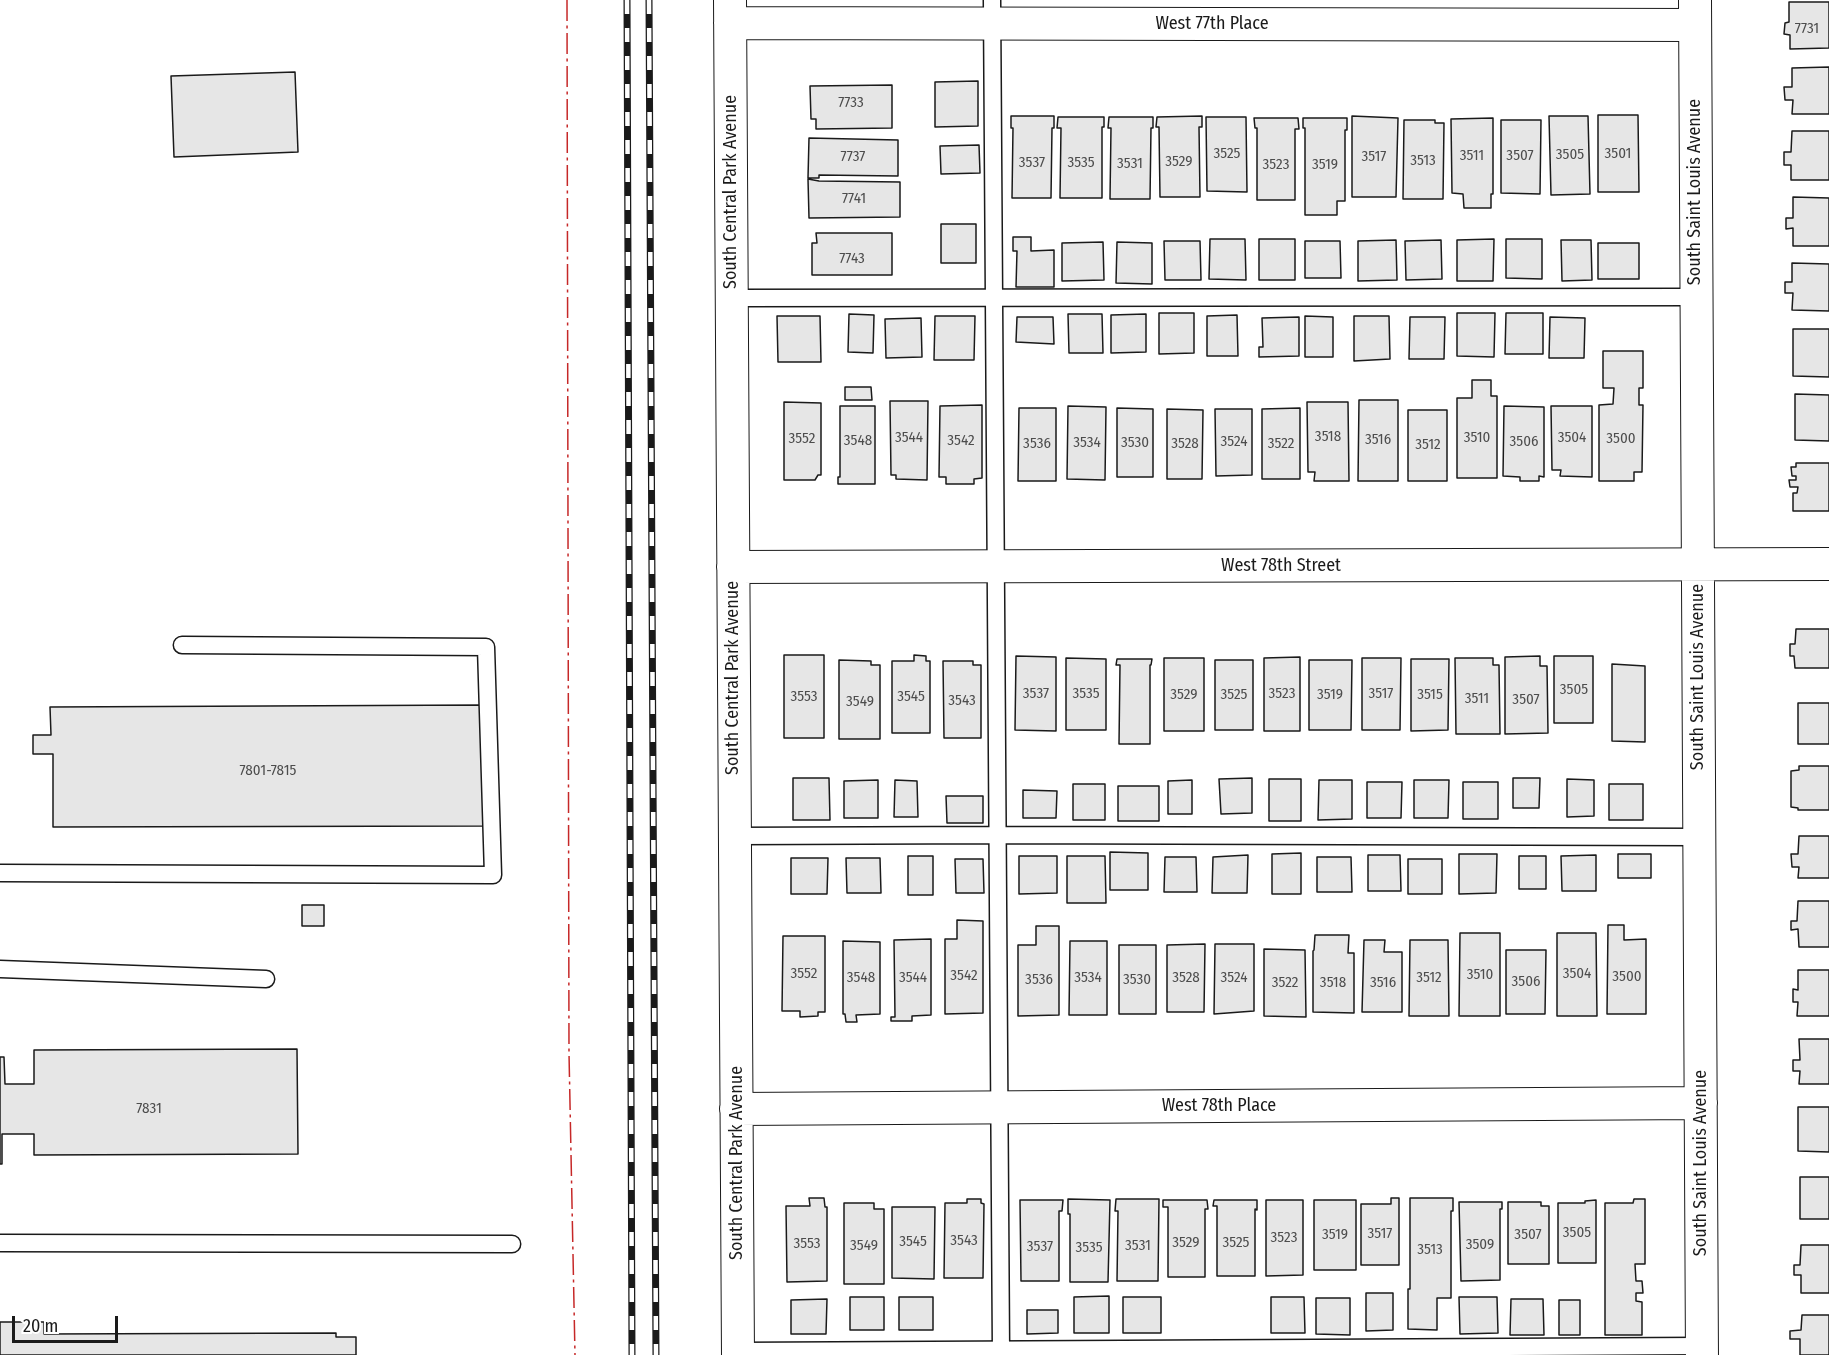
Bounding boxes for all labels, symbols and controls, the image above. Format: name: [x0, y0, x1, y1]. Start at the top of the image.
street label: West 77th Place: [1155, 13, 1269, 35]
house number: 7731: [1795, 20, 1819, 38]
house number: 7733: [838, 94, 864, 112]
street label: South Central Park Avenue: [720, 95, 742, 289]
street label: South Saint Louis Avenue: [1684, 99, 1706, 285]
house number: 3525: [1214, 145, 1240, 163]
house number: 3501: [1605, 145, 1631, 163]
house number: 3505: [1556, 146, 1584, 164]
house number: 3511: [1460, 147, 1484, 165]
house number: 3507: [1506, 147, 1534, 165]
house number: 7737: [841, 148, 865, 166]
house number: 3517: [1362, 148, 1386, 166]
house number: 3513: [1410, 152, 1436, 170]
house number: 3529: [1165, 153, 1193, 171]
house number: 3537: [1019, 154, 1045, 172]
house number: 3535: [1067, 154, 1095, 172]
house number: 3531: [1117, 155, 1143, 173]
house number: 3523: [1263, 156, 1289, 174]
house number: 3519: [1312, 156, 1338, 174]
house number: 7741: [842, 190, 866, 208]
house number: 7743: [839, 250, 865, 268]
house number: 3518: [1315, 428, 1341, 446]
house number: 3544: [895, 429, 923, 447]
house number: 3510: [1464, 429, 1490, 447]
house number: 3504: [1558, 429, 1586, 447]
house number: 3552: [789, 430, 815, 448]
house number: 3500: [1606, 430, 1636, 448]
house number: 3516: [1365, 431, 1391, 449]
house number: 3548: [844, 432, 872, 450]
house number: 3542: [947, 432, 975, 450]
house number: 3524: [1220, 433, 1248, 451]
house number: 3506: [1510, 433, 1538, 451]
house number: 3534: [1073, 434, 1101, 452]
house number: 3530: [1121, 434, 1149, 452]
house number: 3536: [1023, 435, 1051, 453]
house number: 3528: [1171, 435, 1199, 453]
house number: 3522: [1268, 435, 1294, 453]
house number: 3512: [1415, 436, 1441, 454]
street label: West 78th Street: [1221, 555, 1341, 577]
street label: South Central Park Avenue: [722, 581, 744, 775]
street label: South Saint Louis Avenue: [1687, 584, 1709, 770]
house number: 3505: [1560, 681, 1588, 699]
house number: 3537: [1023, 685, 1049, 703]
house number: 3535: [1072, 685, 1100, 703]
house number: 3523: [1269, 685, 1295, 703]
house number: 3517: [1369, 685, 1393, 703]
house number: 3529: [1170, 686, 1198, 704]
house number: 3525: [1221, 686, 1247, 704]
house number: 3519: [1317, 686, 1343, 704]
house number: 3515: [1417, 686, 1443, 704]
house number: 3553: [790, 688, 818, 706]
house number: 3545: [897, 688, 925, 706]
house number: 3511: [1465, 690, 1489, 708]
house number: 3507: [1512, 691, 1540, 709]
house number: 3543: [948, 692, 976, 710]
house number: 3549: [846, 693, 874, 711]
house number: 7801-7815: [240, 762, 296, 780]
house number: 3552: [791, 965, 817, 983]
house number: 3504: [1563, 965, 1591, 983]
house number: 3510: [1467, 966, 1493, 984]
house number: 3542: [950, 967, 978, 985]
house number: 3500: [1612, 968, 1642, 986]
house number: 3548: [847, 969, 875, 987]
house number: 3544: [899, 969, 927, 987]
house number: 3534: [1074, 969, 1102, 987]
house number: 3528: [1172, 969, 1200, 987]
house number: 3524: [1220, 969, 1248, 987]
house number: 3512: [1416, 969, 1442, 987]
house number: 3536: [1025, 971, 1053, 989]
house number: 3530: [1123, 971, 1151, 989]
house number: 3506: [1512, 973, 1540, 991]
house number: 3522: [1272, 974, 1298, 992]
house number: 3518: [1320, 974, 1346, 992]
house number: 3516: [1370, 974, 1396, 992]
street label: South Central Park Avenue: [726, 1066, 748, 1260]
street label: South Saint Louis Avenue: [1690, 1070, 1712, 1256]
street label: West 78th Place: [1162, 1095, 1276, 1117]
house number: 7831: [136, 1100, 162, 1118]
house number: 3505: [1563, 1224, 1591, 1242]
house number: 3517: [1368, 1225, 1392, 1243]
house number: 3519: [1322, 1226, 1348, 1244]
house number: 3507: [1514, 1226, 1542, 1244]
house number: 3523: [1271, 1229, 1297, 1247]
house number: 3543: [950, 1232, 978, 1250]
house number: 3545: [899, 1233, 927, 1251]
house number: 3529: [1172, 1234, 1200, 1252]
house number: 3525: [1223, 1234, 1249, 1252]
house number: 3553: [793, 1235, 821, 1253]
house number: 3509: [1466, 1236, 1494, 1254]
house number: 3549: [850, 1237, 878, 1255]
house number: 3531: [1125, 1237, 1151, 1255]
house number: 3537: [1027, 1238, 1053, 1256]
house number: 3535: [1075, 1239, 1103, 1257]
house number: 3513: [1417, 1241, 1443, 1259]
scale bar: [15, 1304, 122, 1342]
text: 20 m: [23, 1315, 58, 1337]

